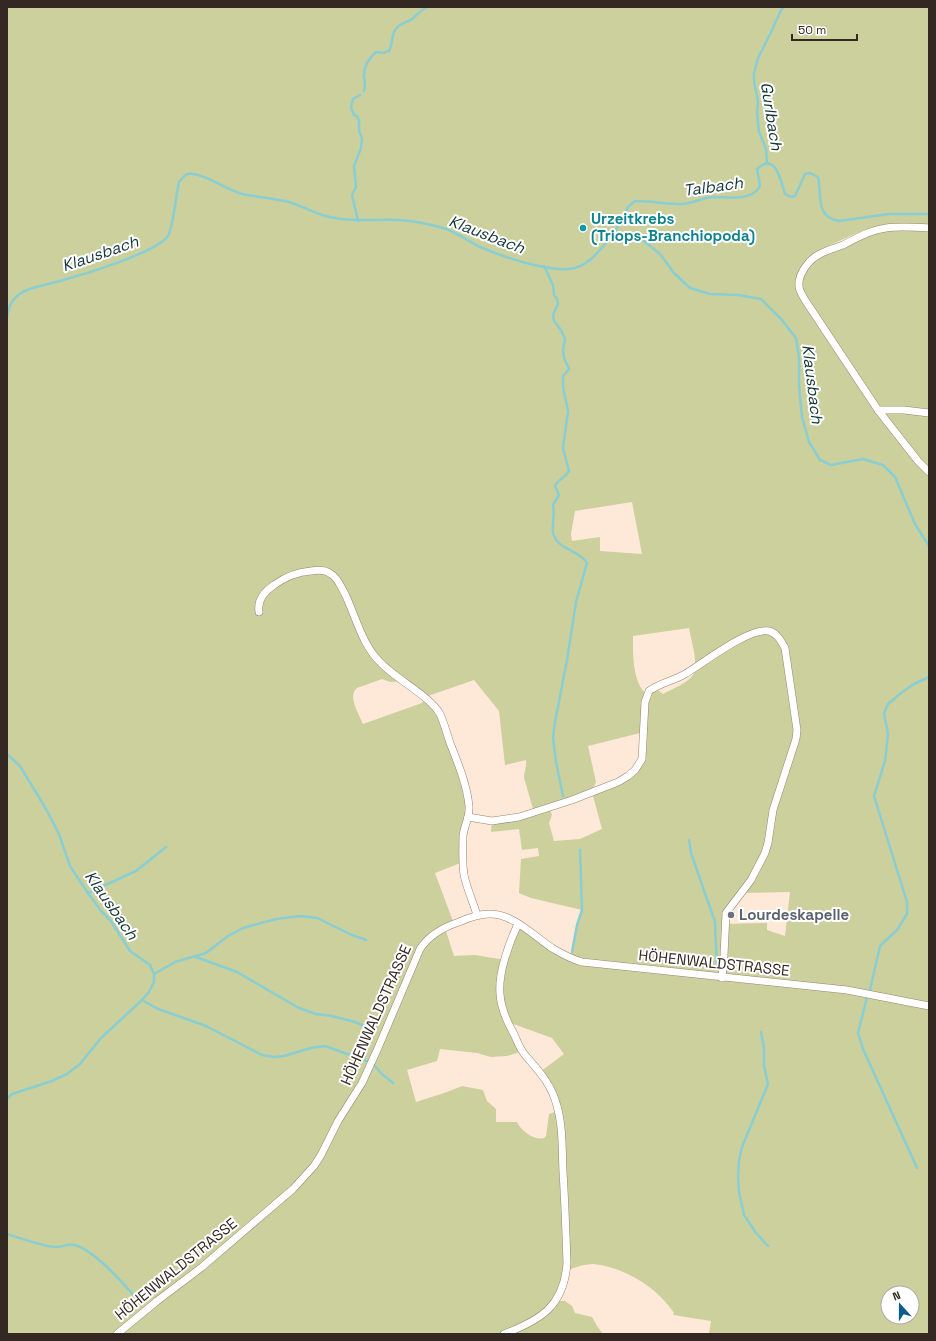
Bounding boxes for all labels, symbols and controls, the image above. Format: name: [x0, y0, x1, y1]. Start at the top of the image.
scale bar: [792, 16, 857, 42]
text: 50 m: [798, 22, 826, 38]
water label: Gurlbach: [756, 80, 787, 153]
water label: Talbach: [682, 172, 745, 201]
place label: Urzeitkrebs (Triops-Branchiopoda): [591, 209, 755, 245]
water label: Klausbach: [446, 210, 529, 259]
marker: Urzeitkrebs (Triops-Branchiopoda): [578, 223, 588, 233]
water label: Klausbach: [59, 230, 142, 276]
water label: Klausbach: [797, 343, 828, 426]
water label: Klausbach: [80, 867, 144, 945]
place label: Lourdeskapelle: [739, 905, 849, 924]
marker: Lourdeskapelle: [726, 910, 736, 920]
street label: HÖHENWALDSTRASSE: [336, 942, 415, 1088]
street label: HÖHENWALDSTRASSE: [638, 945, 790, 980]
street label: HÖHENWALDSTRASSE: [111, 1213, 241, 1324]
north arrow: [880, 1285, 920, 1325]
text: N: [890, 1288, 902, 1304]

